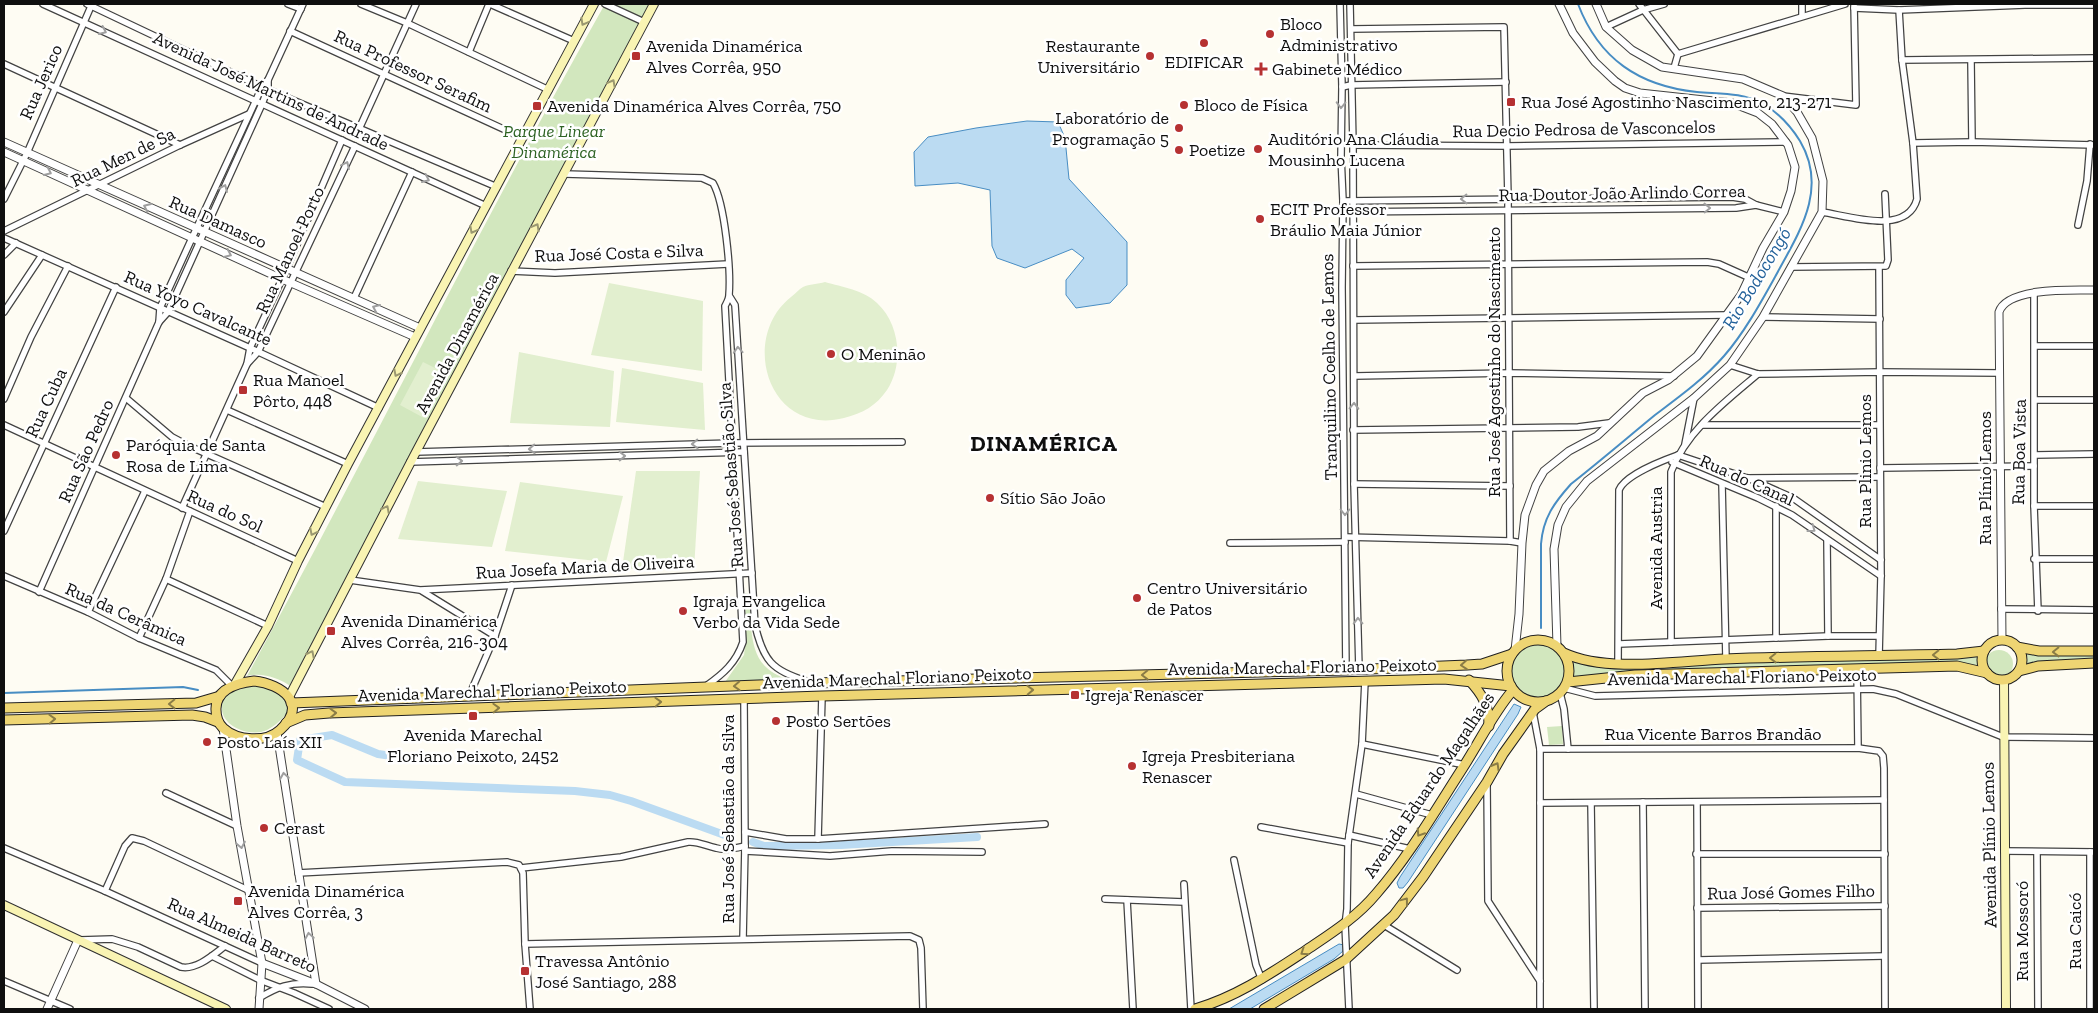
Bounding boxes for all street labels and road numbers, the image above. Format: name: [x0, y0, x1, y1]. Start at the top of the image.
street label: Rua Professor Serafim: [331, 25, 496, 117]
street label: Avenida José Martins de Andrade: [150, 27, 392, 155]
street label: Rua Jerico: [15, 41, 67, 123]
street label: Rua Decio Pedrosa de Vasconcelos: [1452, 116, 1716, 142]
street label: Rua Men de Sa: [67, 122, 179, 192]
street label: Rua Doutor João Arlindo Correa: [1498, 180, 1746, 206]
street label: Rua Manoel Porto: [251, 183, 329, 317]
street label: Rua Damasco: [166, 191, 270, 253]
street label: Rua José Agostinho do Nascimento: [1483, 227, 1505, 497]
street label: Rua José Costa e Silva: [534, 239, 704, 267]
street label: Tranquilino Coelho de Lemos: [1316, 253, 1342, 480]
street label: Rua Yoyo Cavalcante: [121, 266, 275, 350]
street label: Avenida Dinamérica: [411, 268, 504, 417]
street label: Rua Cuba: [20, 365, 72, 441]
street label: Rua José Sebastião Silva: [714, 381, 748, 569]
street label: Rua Plinio Lemos: [1854, 394, 1876, 528]
street label: Rua São Pedro: [53, 396, 119, 506]
street label: Rua Boa Vista: [2007, 399, 2031, 505]
street label: Rua Plínio Lemos: [1974, 411, 1996, 545]
street label: Rua do Canal: [1696, 449, 1798, 511]
street label: Rua do Sol: [184, 485, 267, 538]
street label: Avenida Austria: [1645, 486, 1667, 609]
street label: Rua Josefa Maria de Oliveira: [475, 550, 695, 584]
street label: Rua da Cerâmica: [62, 577, 190, 651]
street label: Avenida Marechal Floriano Peixoto: [1167, 654, 1437, 680]
street label: Avenida Marechal Floriano Peixoto: [762, 662, 1032, 694]
street label: Avenida Marechal Floriano Peixoto: [1607, 664, 1877, 690]
street label: Avenida Marechal Floriano Peixoto: [357, 675, 627, 707]
street label: Avenida Eduardo Magalhães: [1359, 688, 1499, 882]
street label: Rua José Sebastião da Silva: [717, 714, 739, 923]
street label: Rua Vicente Barros Brandão: [1604, 723, 1822, 745]
street label: Avenida Plínio Lemos: [1977, 762, 2001, 928]
street label: Rua José Gomes Filho: [1707, 880, 1875, 904]
street label: Rua Mossoró: [2011, 881, 2033, 981]
street label: Rua Almeida Barreto: [164, 892, 320, 978]
street label: Rua Caicó: [2064, 893, 2086, 969]

